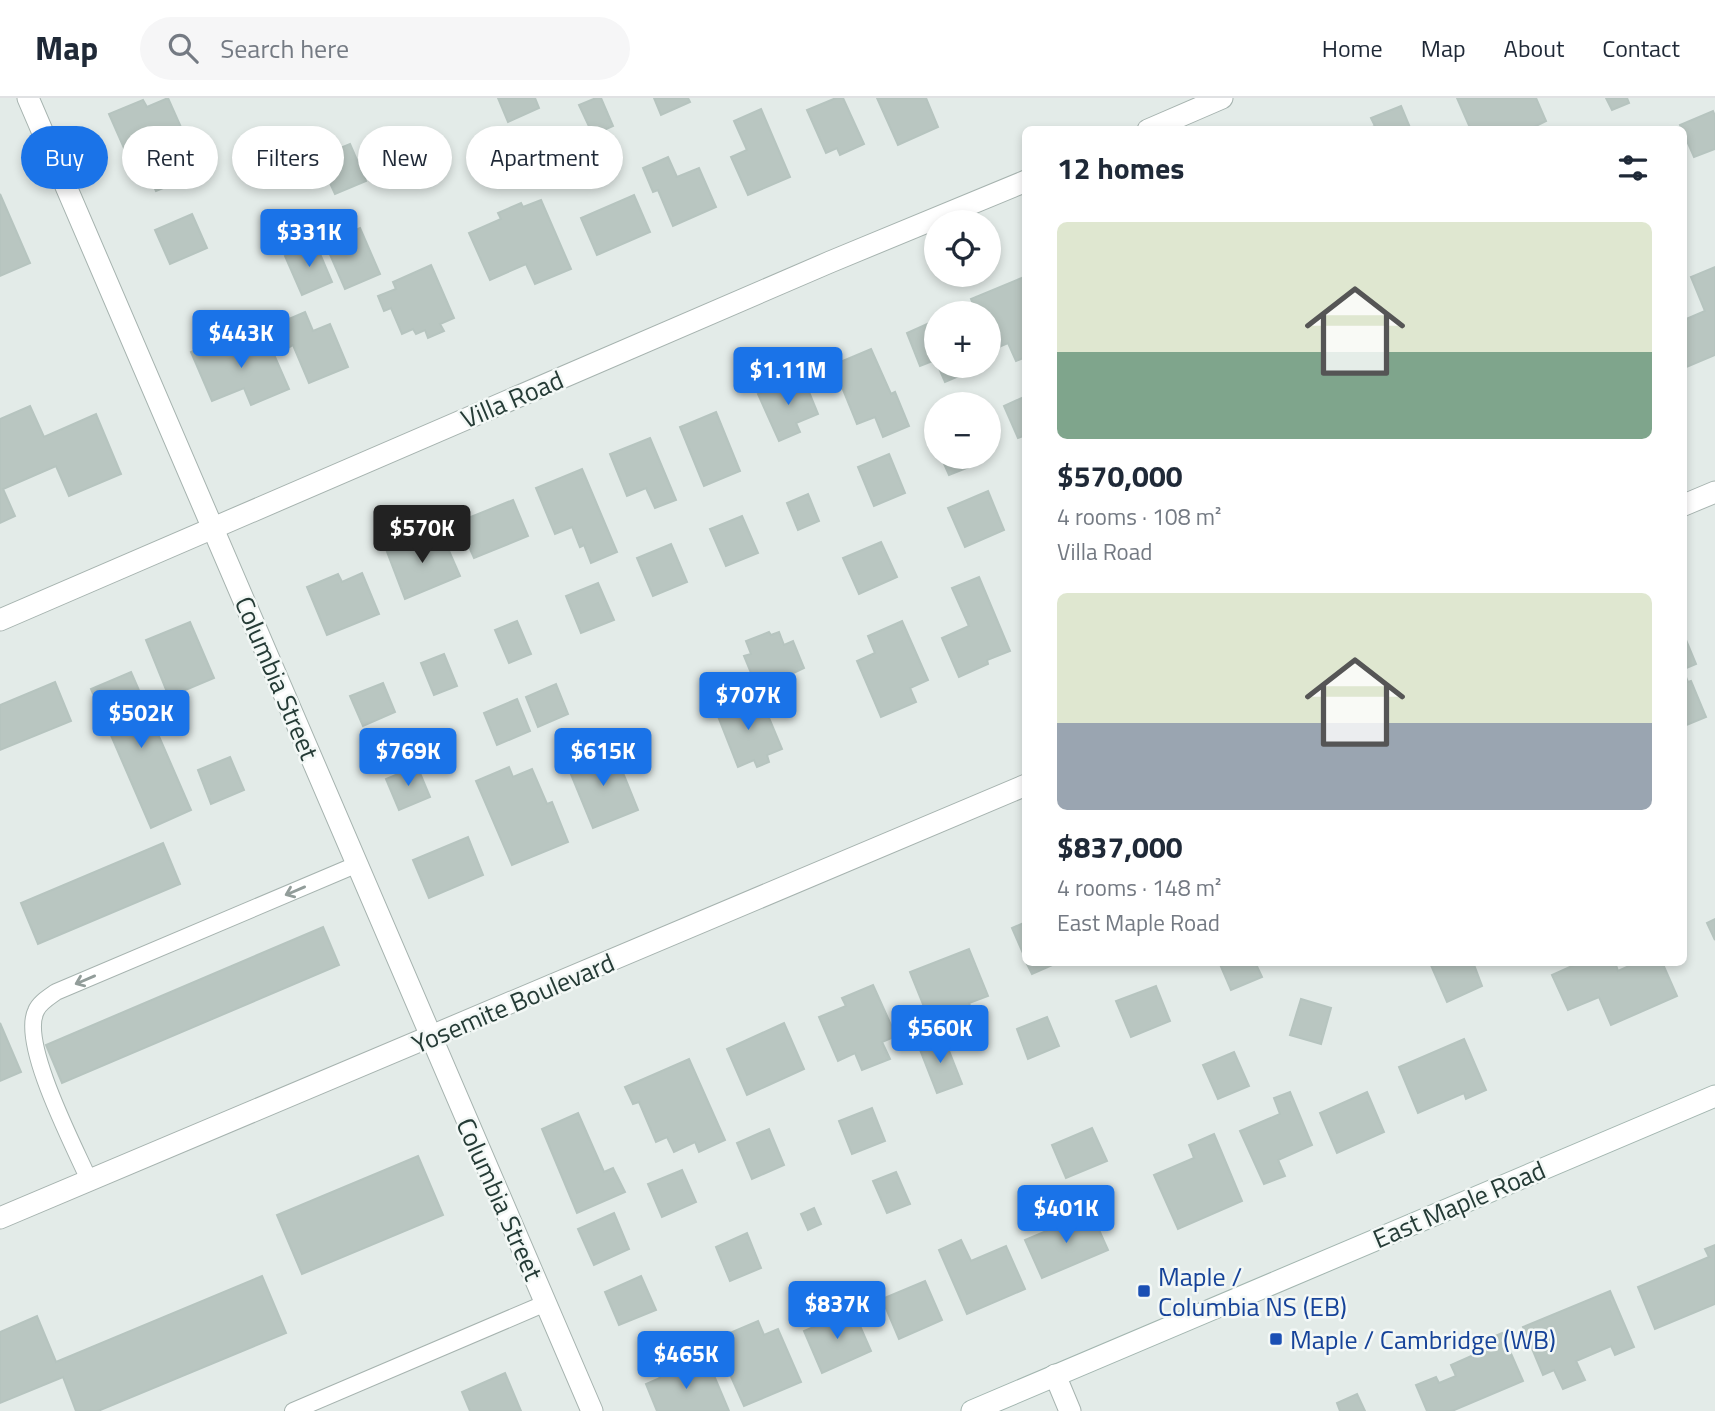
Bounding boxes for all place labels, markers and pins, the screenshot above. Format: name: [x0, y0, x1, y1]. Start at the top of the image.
pin: $331K: [260, 209, 358, 269]
pin: $443K: [192, 310, 290, 370]
pin: $1.11M: [731, 348, 845, 407]
pin: $570K: [373, 505, 471, 565]
pin: $707K: [699, 672, 797, 732]
pin: $502K: [92, 690, 190, 750]
pin: $769K: [359, 728, 457, 788]
pin: $615K: [554, 728, 652, 788]
pin: $560K: [891, 1006, 989, 1065]
pin: $401K: [1017, 1186, 1115, 1245]
place label: Maple / Columbia NS (EB): [1158, 1257, 1347, 1326]
pin: $837K: [788, 1282, 886, 1341]
marker: Maple / Columbia NS (EB): [1136, 1283, 1152, 1299]
place label: Maple / Cambridge (WB): [1290, 1320, 1556, 1359]
marker: Maple / Cambridge (WB): [1268, 1331, 1284, 1347]
pin: $465K: [637, 1332, 735, 1391]

